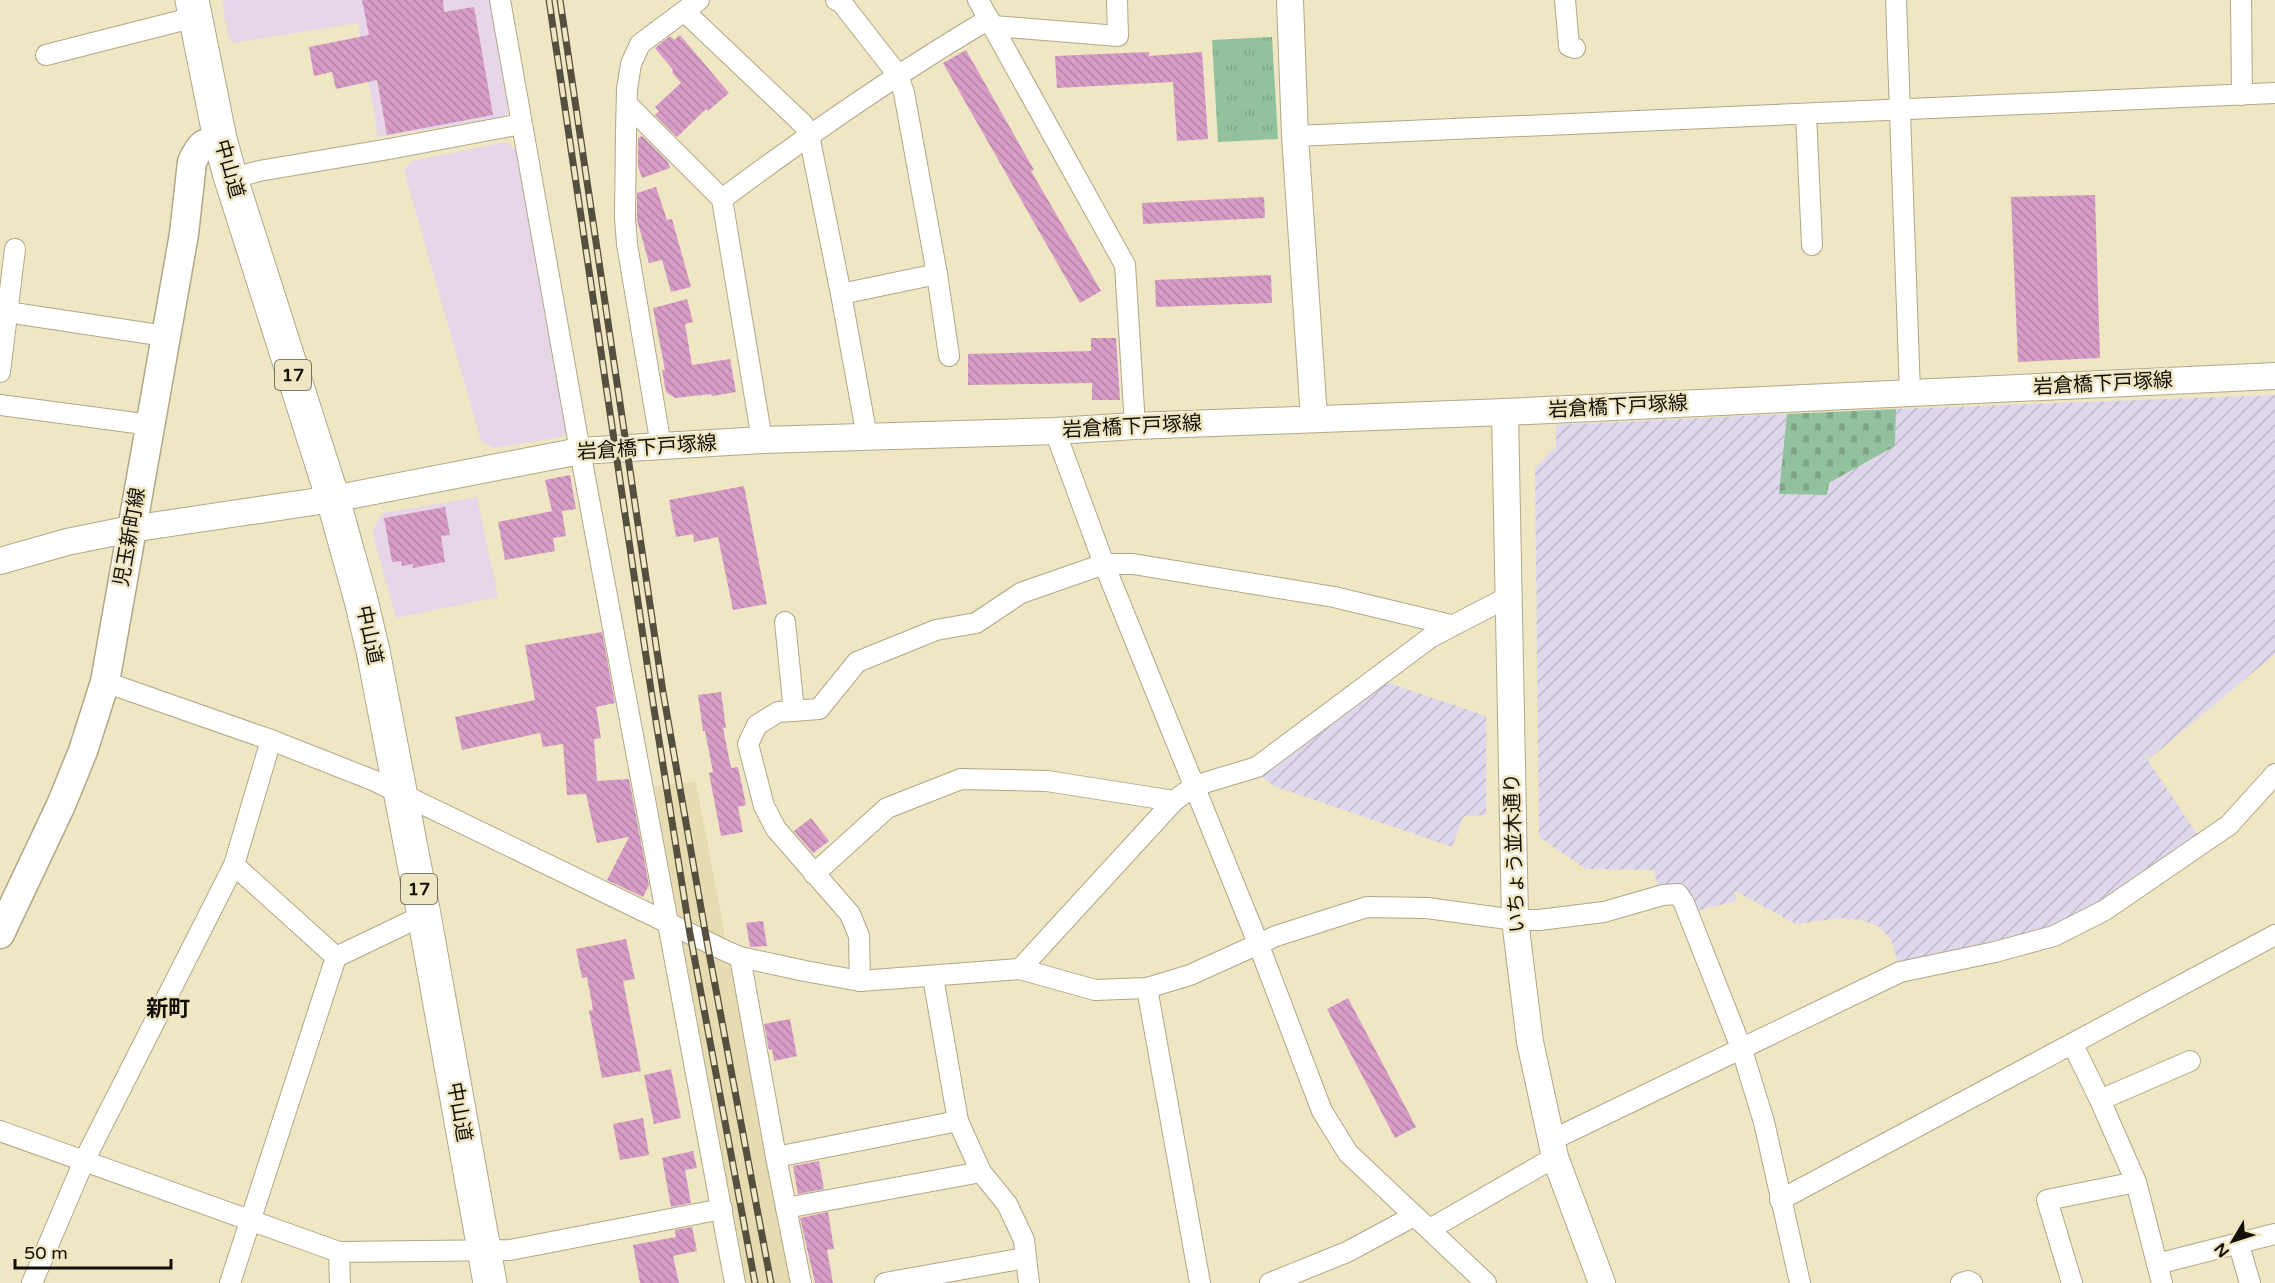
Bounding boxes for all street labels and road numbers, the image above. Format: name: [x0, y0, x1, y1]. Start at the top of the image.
street label: 中山道: [209, 137, 249, 201]
road number: 17: [275, 360, 311, 390]
street label: 岩倉橋下戸塚線: [2032, 368, 2174, 400]
street label: 岩倉橋下戸塚線: [1547, 391, 1689, 423]
street label: 岩倉橋下戸塚線: [1061, 411, 1203, 443]
street label: 岩倉橋下戸塚線: [576, 431, 718, 465]
street label: 児玉新町線: [109, 486, 151, 588]
street label: 中山道: [351, 603, 387, 667]
street label: いちょう並木通り: [1500, 773, 1530, 933]
road number: 17: [401, 874, 437, 904]
street label: 中山道: [442, 1080, 476, 1144]

